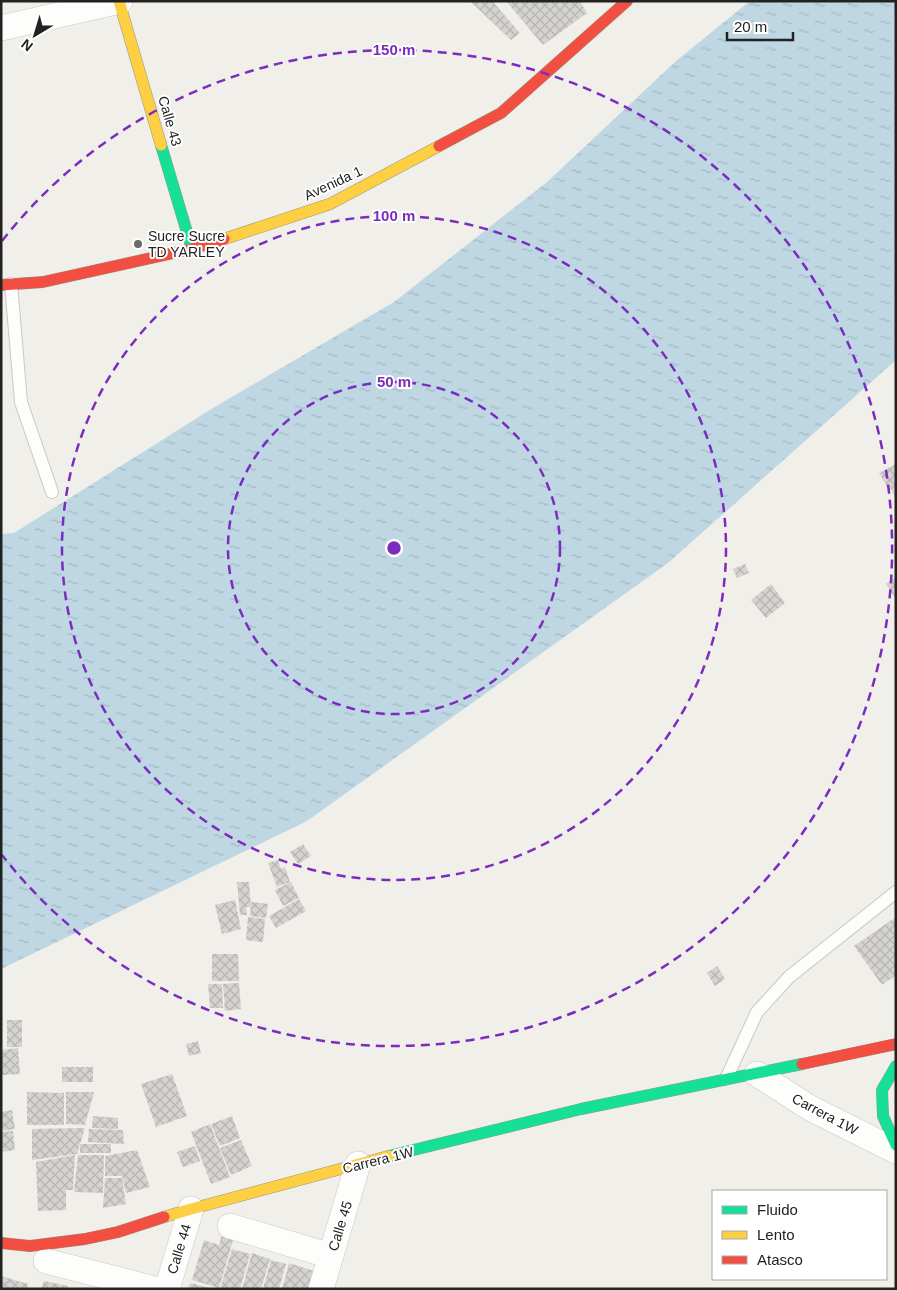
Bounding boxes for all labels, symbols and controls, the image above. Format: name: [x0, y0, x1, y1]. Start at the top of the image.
north arrow: [10, 10, 60, 60]
scale bar: [727, 10, 793, 42]
text: 20 m: [734, 18, 767, 35]
text: N: [18, 36, 36, 55]
text: 150 m: [373, 41, 415, 58]
street label: Calle 43: [155, 94, 185, 148]
street label: Avenida 1: [302, 163, 365, 203]
text: 100 m: [373, 207, 415, 224]
place label: Sucre Sucre TD YARLEY: [148, 228, 225, 260]
marker: Sucre Sucre TD YARLEY: [132, 238, 144, 250]
text: 50 m: [377, 373, 411, 390]
centre of rings: [385, 539, 403, 557]
street label: Carrera 1W: [789, 1090, 861, 1138]
street label: Carrera 1W: [341, 1143, 416, 1177]
legend: [712, 1190, 887, 1280]
street label: Calle 45: [325, 1199, 355, 1253]
text: Fluido: [757, 1201, 798, 1218]
street label: Calle 44: [164, 1222, 194, 1276]
text: Lento: [757, 1226, 795, 1243]
text: Atasco: [757, 1251, 803, 1268]

